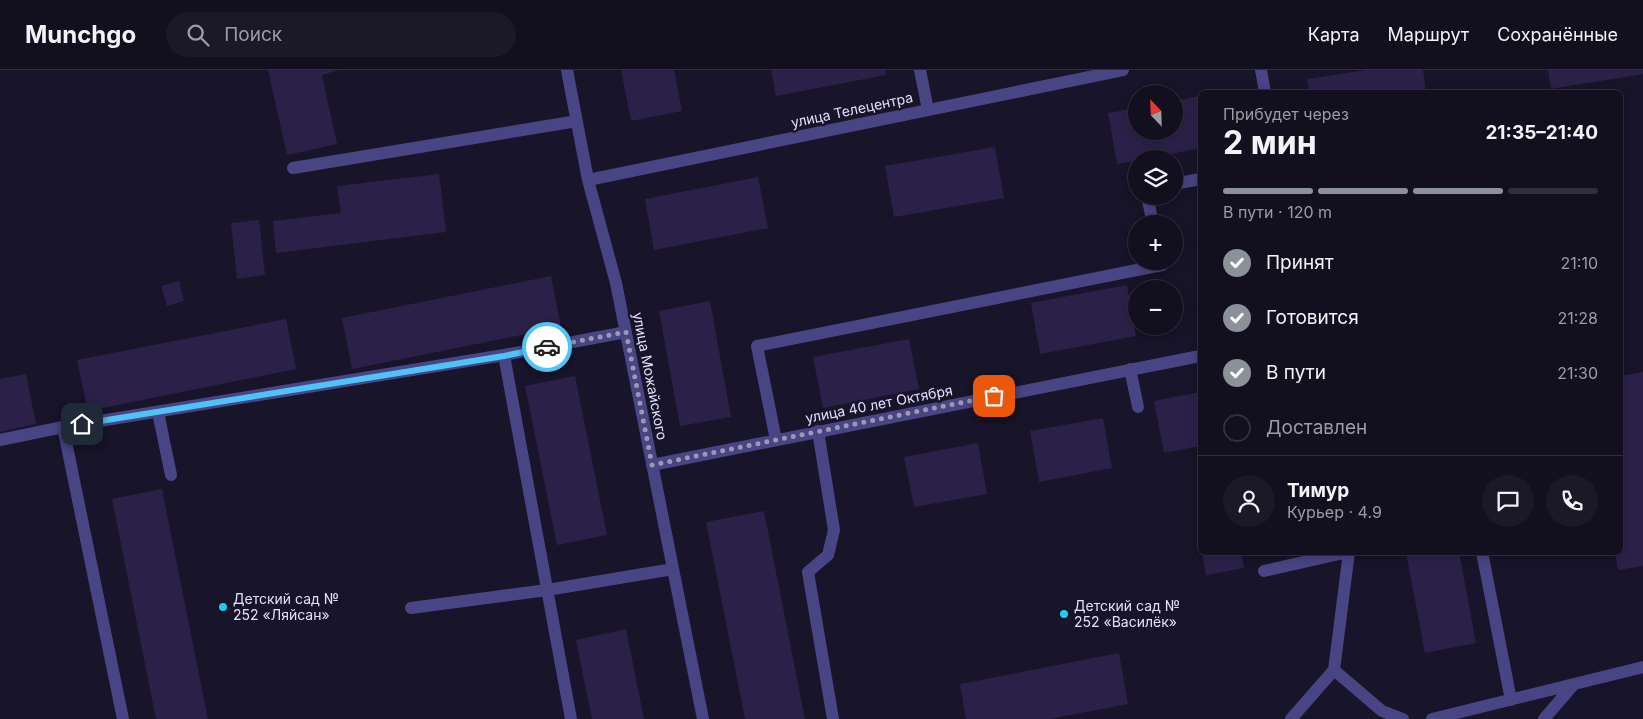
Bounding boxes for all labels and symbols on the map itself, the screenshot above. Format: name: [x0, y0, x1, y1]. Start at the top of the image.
north arrow: [1128, 85, 1182, 140]
street label: улица Телецентра: [789, 88, 914, 131]
street label: улица Можайского: [630, 311, 671, 441]
courier: [522, 322, 572, 372]
pin: [973, 375, 1015, 417]
street label: улица 40 лет Октября: [804, 381, 954, 426]
pin: [61, 403, 103, 445]
place label: Детский сад № 252 «Ляйсан»: [233, 590, 339, 623]
place label: Детский сад № 252 «Василёк»: [1074, 597, 1180, 630]
marker: Детский сад № 252 «Ляйсан»: [217, 601, 229, 613]
marker: Детский сад № 252 «Василёк»: [1058, 608, 1070, 620]

